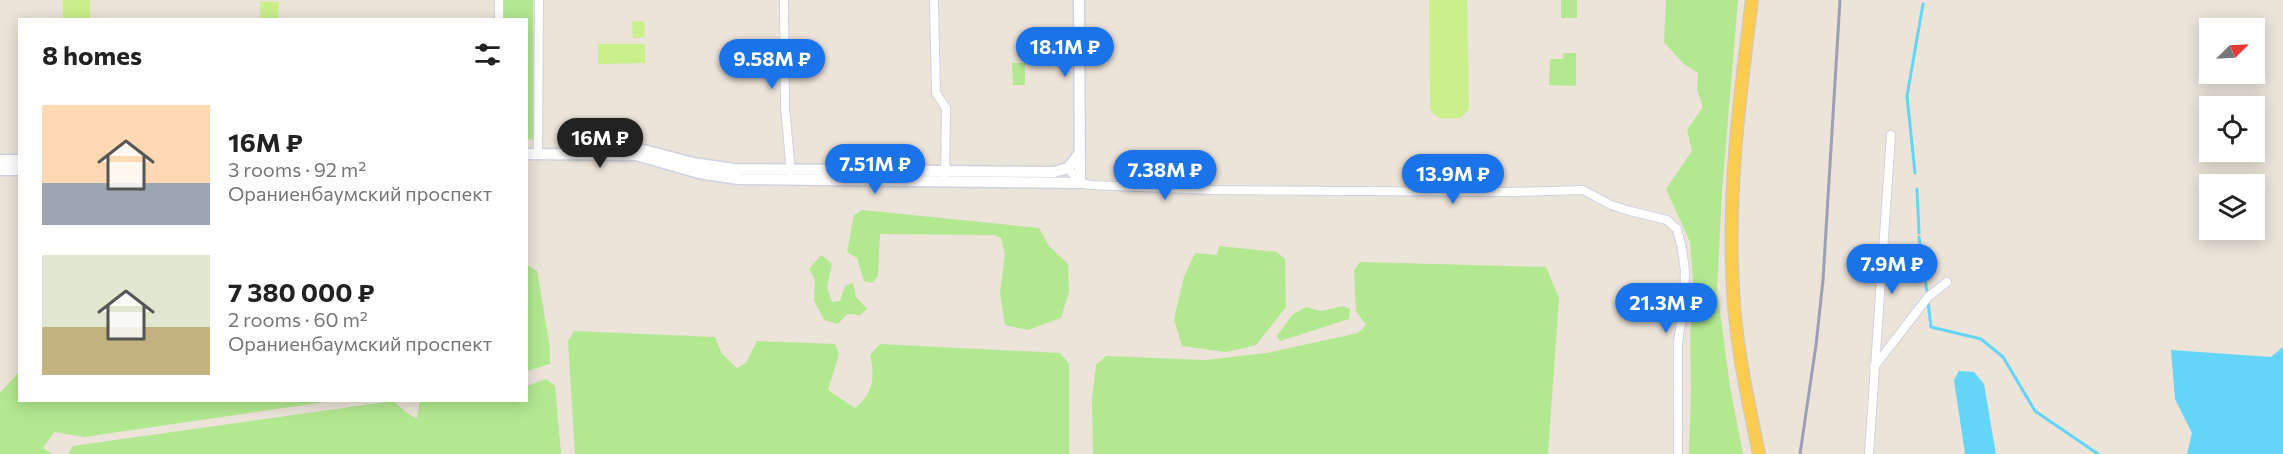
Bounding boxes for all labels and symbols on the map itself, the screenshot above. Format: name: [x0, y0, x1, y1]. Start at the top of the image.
north arrow: [2199, 18, 2265, 84]
pin: 18.1M ₽: [1010, 27, 1120, 78]
pin: 9.58M ₽: [717, 39, 827, 90]
pin: 16M ₽: [558, 118, 642, 169]
pin: 7.51M ₽: [820, 144, 930, 195]
pin: 7.38M ₽: [1110, 150, 1220, 201]
pin: 13.9M ₽: [1398, 154, 1508, 205]
pin: 7.9M ₽: [1843, 244, 1941, 295]
pin: 21.3M ₽: [1611, 283, 1721, 334]

